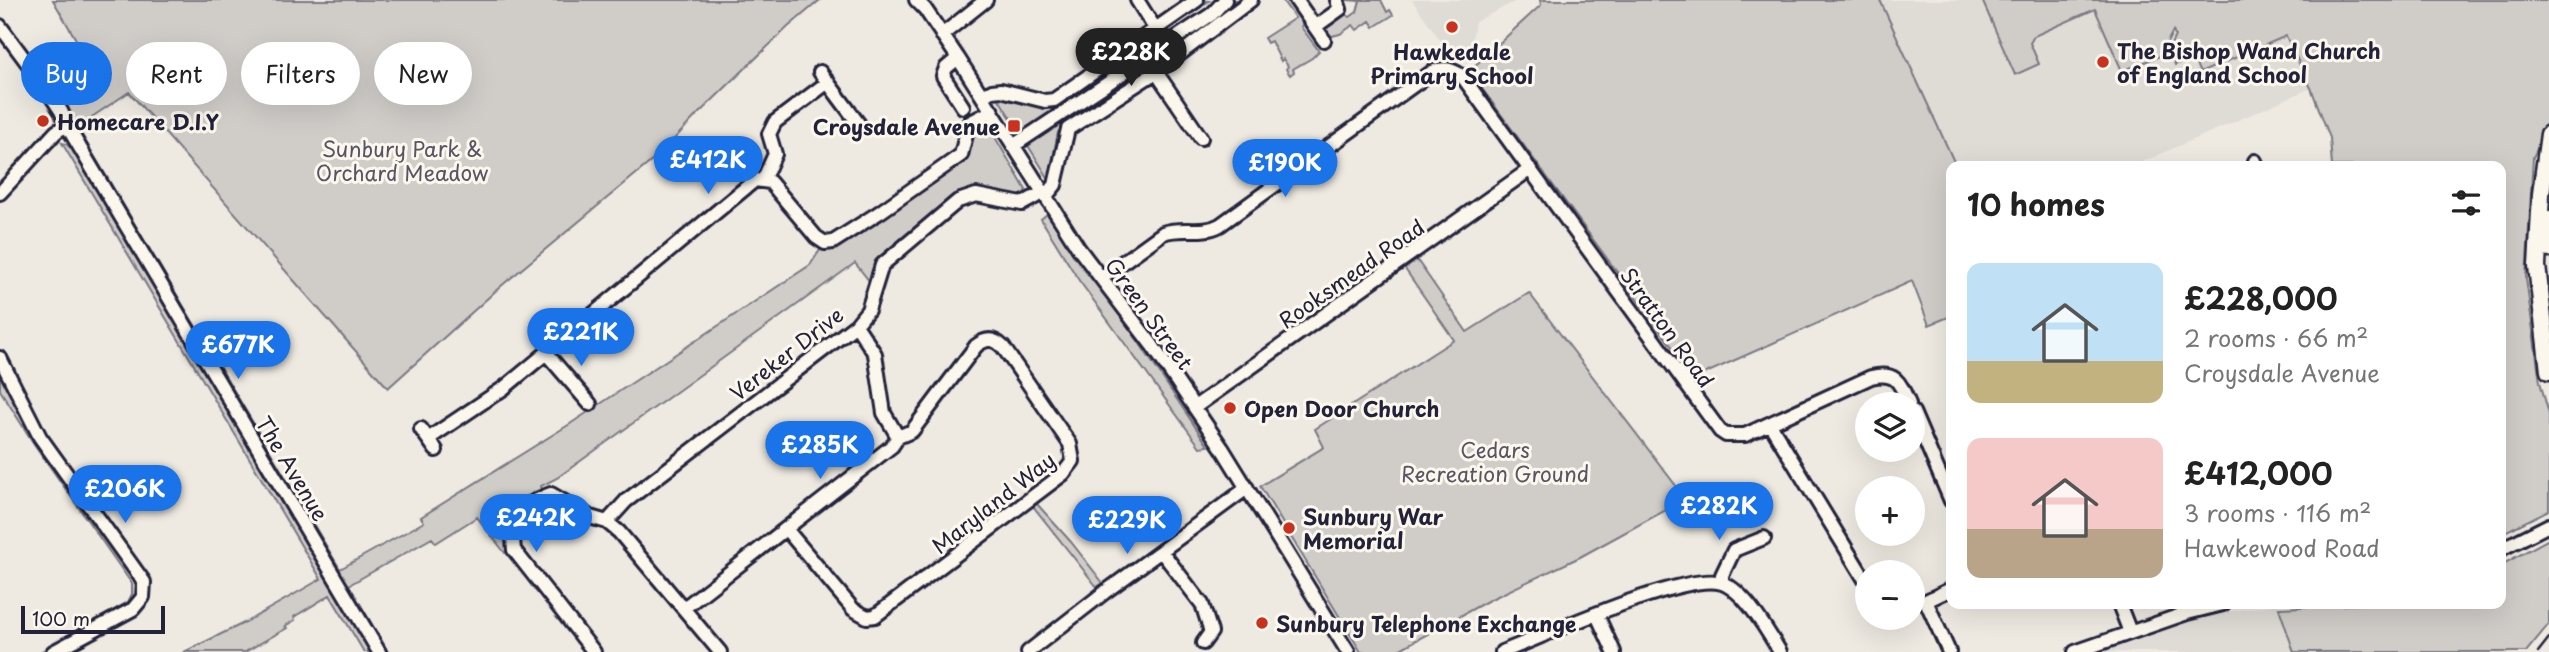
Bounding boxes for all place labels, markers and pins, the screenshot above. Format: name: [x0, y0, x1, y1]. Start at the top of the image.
marker: Hawkedale Primary School: [1444, 19, 1460, 35]
pin: £228K: [1082, 28, 1180, 88]
place label: The Bishop Wand Church of England School: [2117, 34, 2381, 90]
place label: Hawkedale Primary School: [1371, 35, 1533, 91]
marker: The Bishop Wand Church of England School: [2095, 54, 2111, 70]
place label: Homecare D.I.Y: [57, 105, 219, 137]
place label: Croysdale Avenue: [813, 110, 1000, 142]
marker: Homecare D.I.Y: [35, 113, 51, 129]
marker: Croysdale Avenue: [1006, 118, 1022, 134]
pin: £412K: [659, 136, 757, 196]
pin: £190K: [1236, 140, 1334, 199]
pin: £221K: [532, 308, 630, 368]
pin: £677K: [189, 322, 287, 381]
place label: Open Door Church: [1244, 392, 1439, 424]
marker: Open Door Church: [1222, 400, 1238, 416]
pin: £285K: [771, 421, 869, 481]
pin: £206K: [76, 466, 174, 525]
pin: £282K: [1670, 482, 1768, 542]
pin: £242K: [487, 494, 585, 554]
pin: £229K: [1078, 496, 1176, 556]
place label: Sunbury War Memorial: [1303, 500, 1444, 556]
marker: Sunbury War Memorial: [1281, 520, 1297, 536]
place label: Sunbury Telephone Exchange: [1276, 607, 1576, 639]
marker: Sunbury Telephone Exchange: [1254, 615, 1270, 631]

